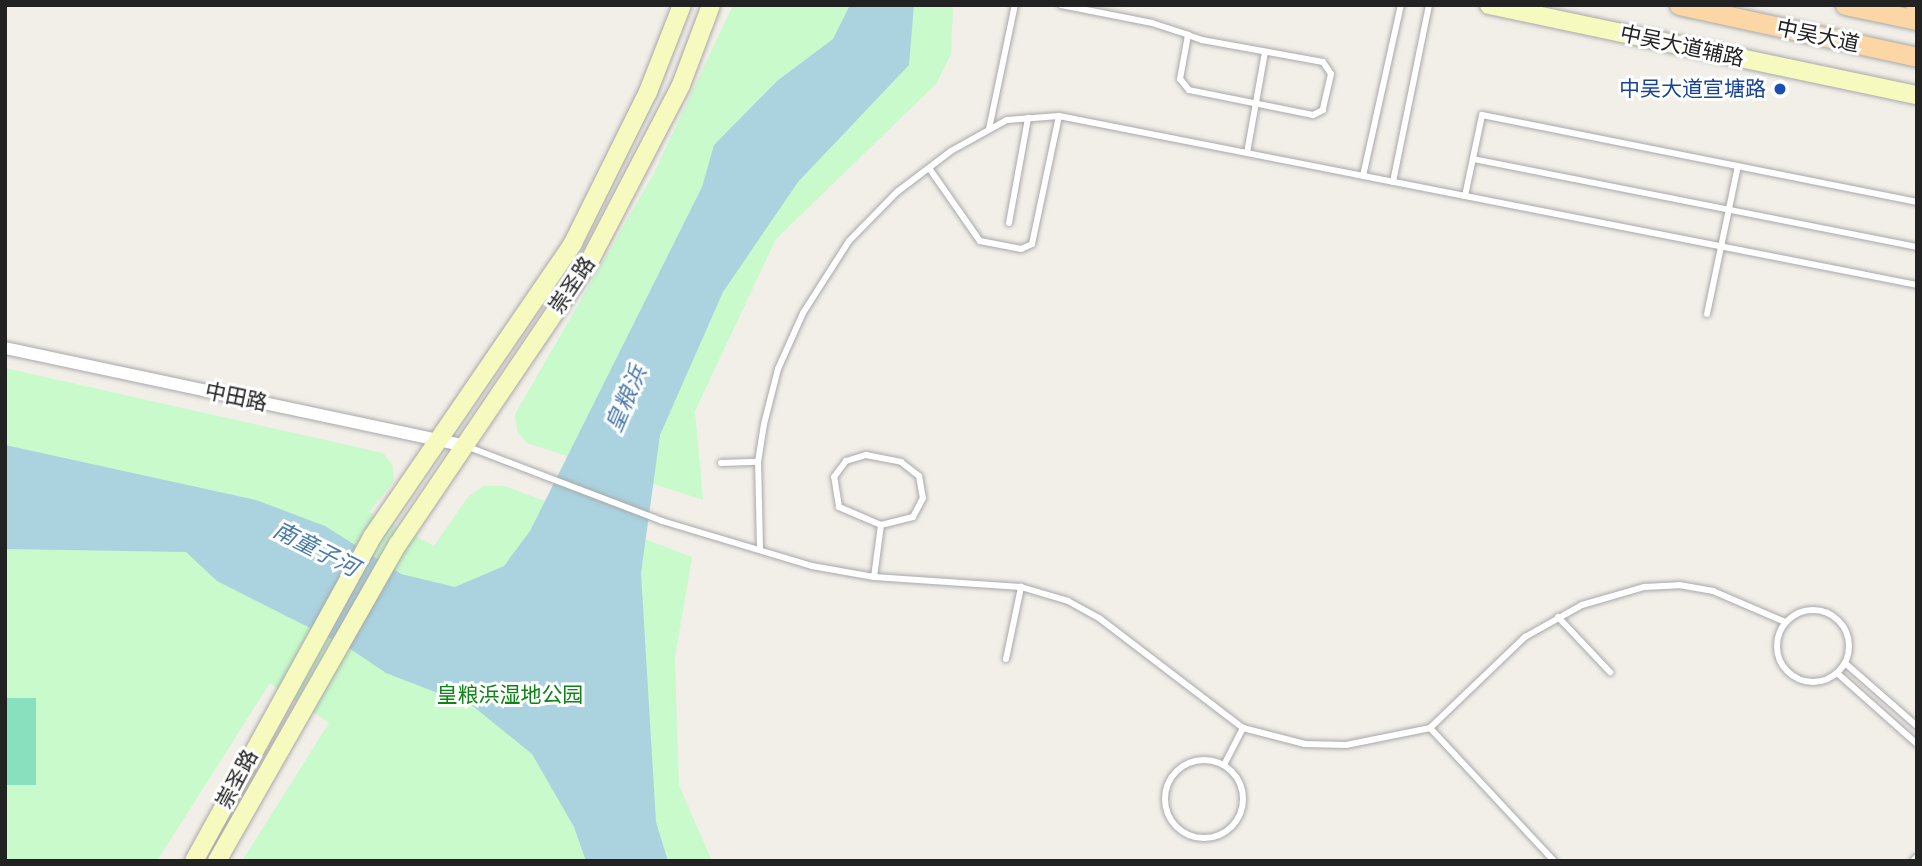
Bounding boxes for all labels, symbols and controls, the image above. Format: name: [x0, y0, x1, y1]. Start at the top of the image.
street label: 中吴大道: [1774, 15, 1862, 57]
street label: 中吴大道辅路: [1618, 21, 1746, 71]
place label: 中吴大道宣塘路: [1619, 76, 1766, 102]
marker: 中吴大道宣塘路: [1772, 81, 1788, 97]
street label: 崇圣路: [544, 252, 600, 318]
water label: 皇粮浜: [600, 362, 652, 436]
street label: 中田路: [203, 378, 269, 416]
water label: 南童子河: [269, 516, 363, 582]
park label: 皇粮浜湿地公园: [437, 682, 583, 708]
street label: 崇圣路: [211, 745, 263, 813]

